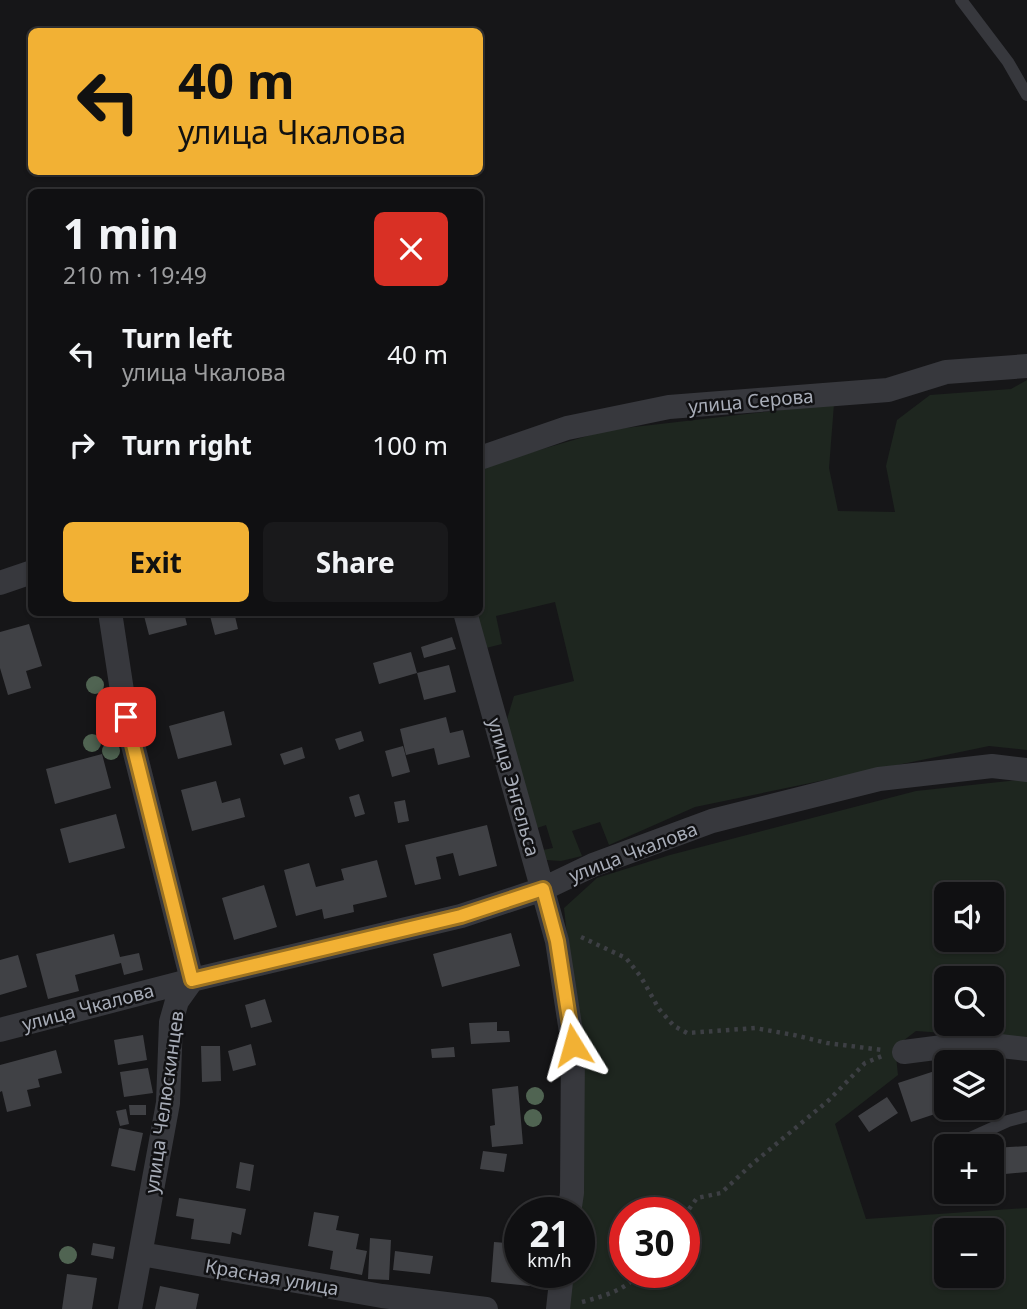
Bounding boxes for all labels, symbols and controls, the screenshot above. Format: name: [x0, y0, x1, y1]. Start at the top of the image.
text: 40 m: [178, 47, 295, 113]
icon: left: [63, 56, 154, 147]
text: улица Чкалова: [178, 110, 406, 153]
text: 1 min: [63, 204, 179, 261]
button: close: [374, 212, 448, 286]
text: 210 m · 19:49: [63, 259, 207, 291]
text: Turn left: [122, 320, 233, 356]
icon: left: [63, 335, 101, 373]
text: 40 m: [387, 336, 448, 372]
text: улица Чкалова: [122, 356, 286, 388]
street label: улица Серова: [687, 383, 815, 419]
icon: right: [63, 426, 101, 464]
text: Turn right: [122, 427, 252, 463]
text: 100 m: [372, 427, 448, 463]
button: Exit: [63, 522, 249, 602]
button: Share: [263, 522, 448, 602]
pin: [96, 687, 156, 747]
icon: arrive: [107, 698, 145, 736]
street label: улица Энгельса: [482, 715, 546, 859]
street label: улица Чкалова: [565, 816, 701, 888]
map controls: [934, 882, 1004, 1288]
button: sound: [934, 882, 1004, 952]
button: search: [934, 966, 1004, 1036]
street label: улица Чкалова: [19, 977, 157, 1037]
position arrow: [536, 1008, 610, 1082]
street label: улица Челюскинцев: [138, 1009, 190, 1195]
button: layers: [934, 1050, 1004, 1120]
button: +: [934, 1134, 1004, 1204]
speed limit sign: 30: [609, 1197, 700, 1288]
text: 21: [529, 1210, 570, 1257]
button: −: [934, 1218, 1004, 1288]
text: km/h: [527, 1248, 572, 1272]
street label: Красная улица: [203, 1252, 341, 1302]

